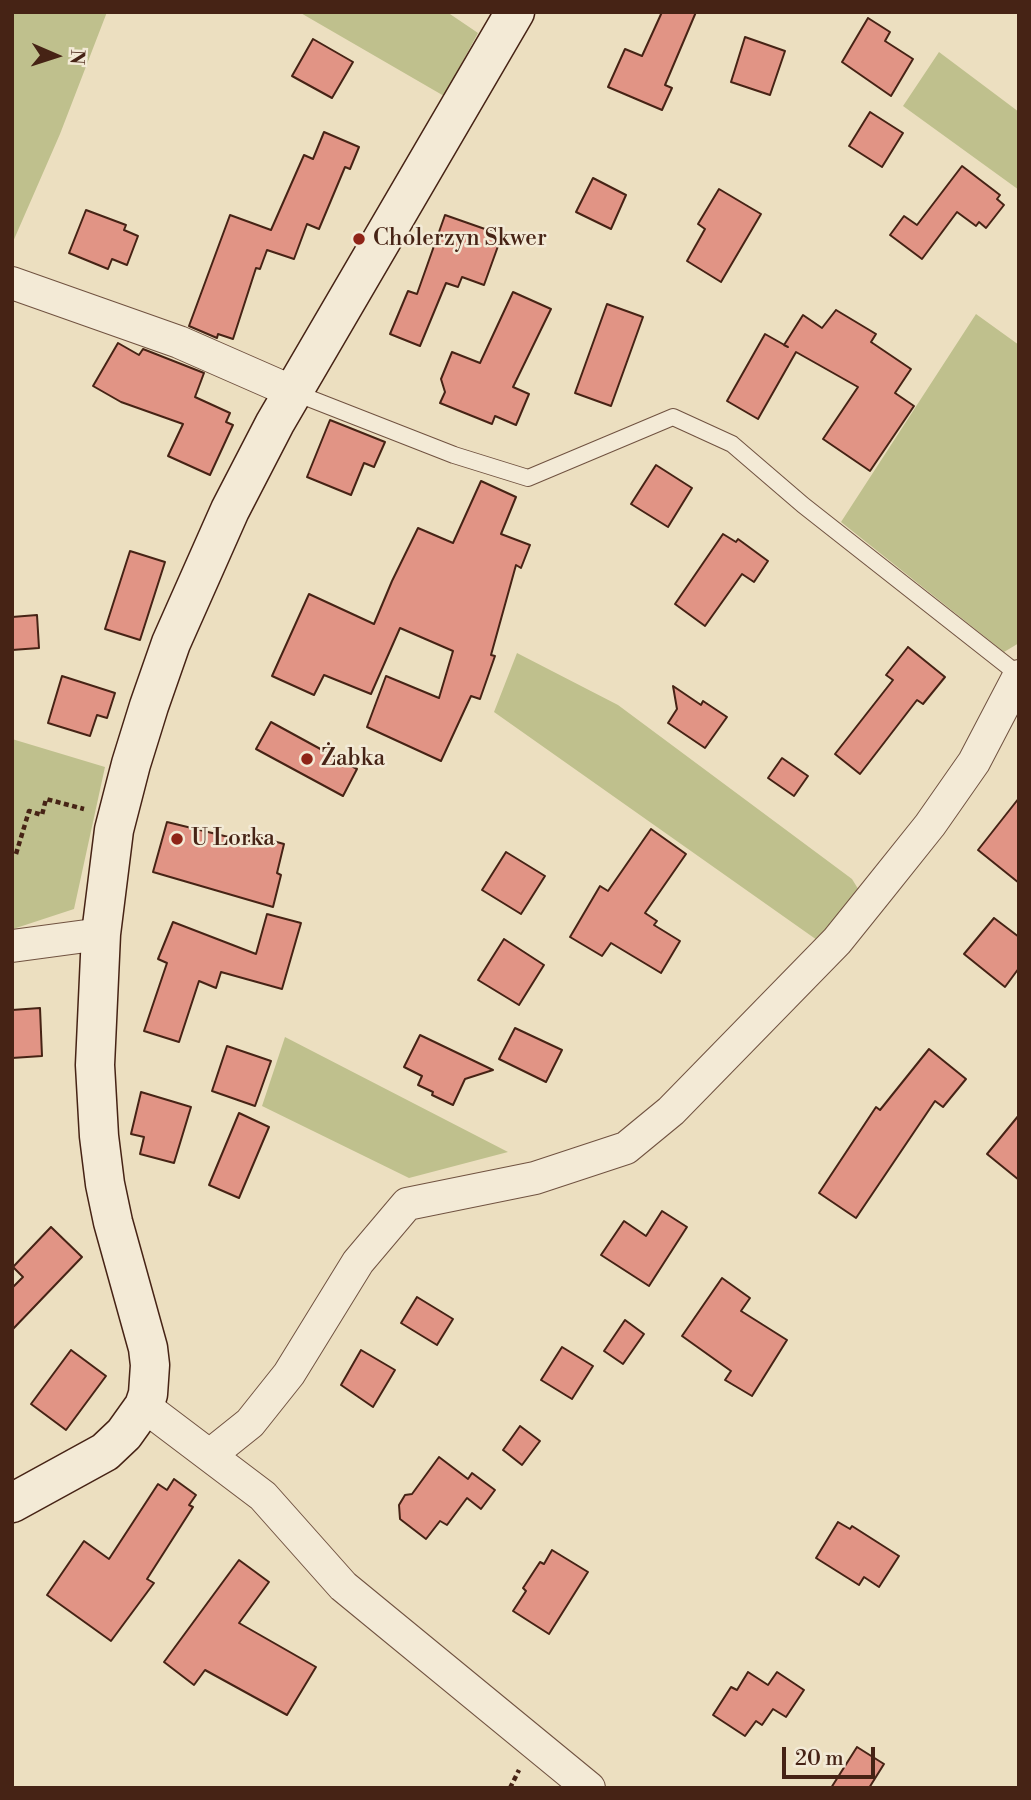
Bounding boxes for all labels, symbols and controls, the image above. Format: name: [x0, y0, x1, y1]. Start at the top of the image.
north arrow: [21, 21, 91, 91]
text: N: [65, 49, 89, 65]
place label: Cholerzyn Skwer: [373, 225, 547, 253]
marker: Cholerzyn Skwer: [351, 231, 367, 247]
place label: Żabka: [321, 745, 385, 773]
marker: Żabka: [299, 751, 315, 767]
place label: U Lorka: [191, 825, 275, 853]
marker: U Lorka: [169, 831, 185, 847]
scale bar: [786, 1734, 879, 1778]
text: 20 m: [795, 1746, 844, 1772]

